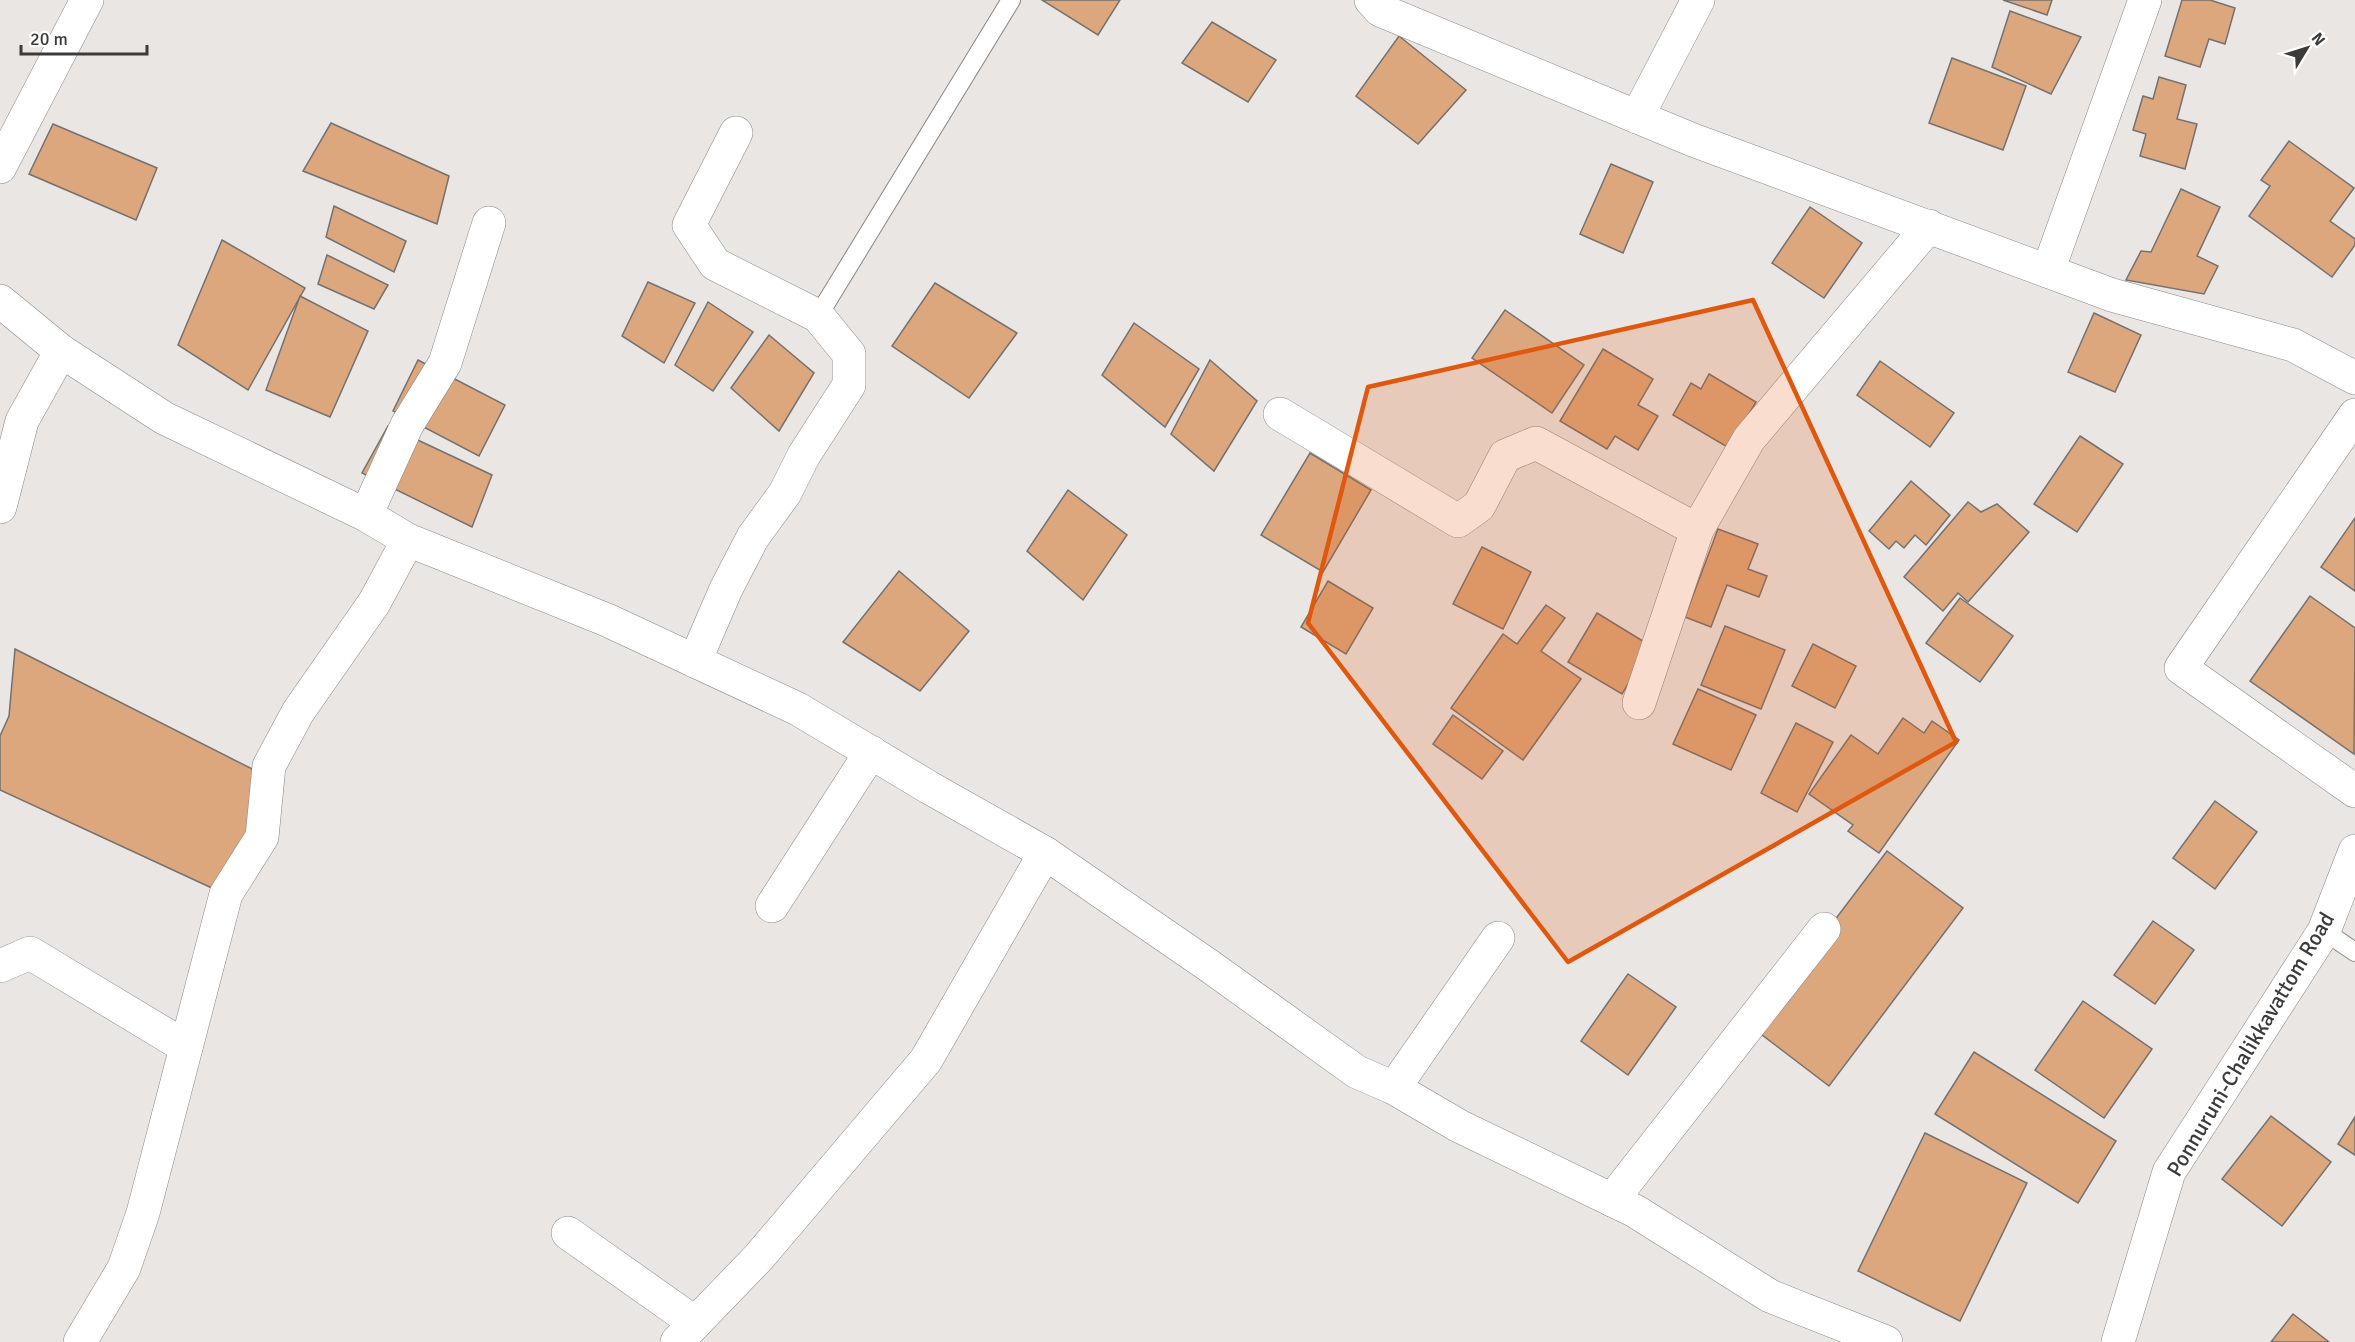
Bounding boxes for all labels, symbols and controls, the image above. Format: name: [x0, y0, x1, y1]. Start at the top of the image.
scale bar: [21, 18, 147, 56]
north arrow: [2277, 18, 2337, 78]
text: 20 m: [30, 28, 68, 50]
text: N: [2307, 29, 2329, 50]
street label: Ponnuruni-Chalikkavattom Road: [2161, 907, 2340, 1181]

